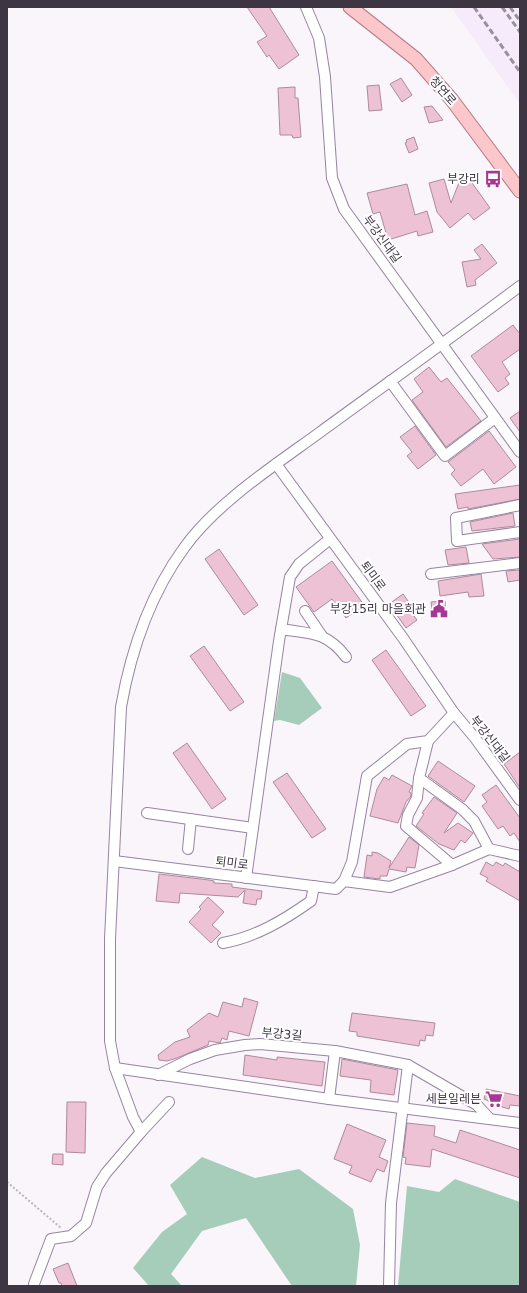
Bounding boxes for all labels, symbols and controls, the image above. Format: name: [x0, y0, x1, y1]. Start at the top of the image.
street label: 청연로: [427, 74, 459, 108]
bus stop icon: 부강리: [483, 169, 503, 189]
place label: 부강리: [447, 172, 480, 186]
street label: 부강신대길: [360, 213, 404, 265]
street label: 퇴미로: [358, 558, 388, 594]
public building icon: 부강15리 마을회관: [429, 599, 449, 619]
place label: 부강15리 마을회관: [330, 602, 426, 616]
street label: 부강신대길: [467, 713, 513, 765]
street label: 퇴미로: [215, 854, 249, 872]
street label: 부강3길: [261, 1025, 303, 1043]
supermarket icon: 세븐일레븐: [484, 1089, 504, 1109]
place label: 세븐일레븐: [426, 1092, 481, 1106]

